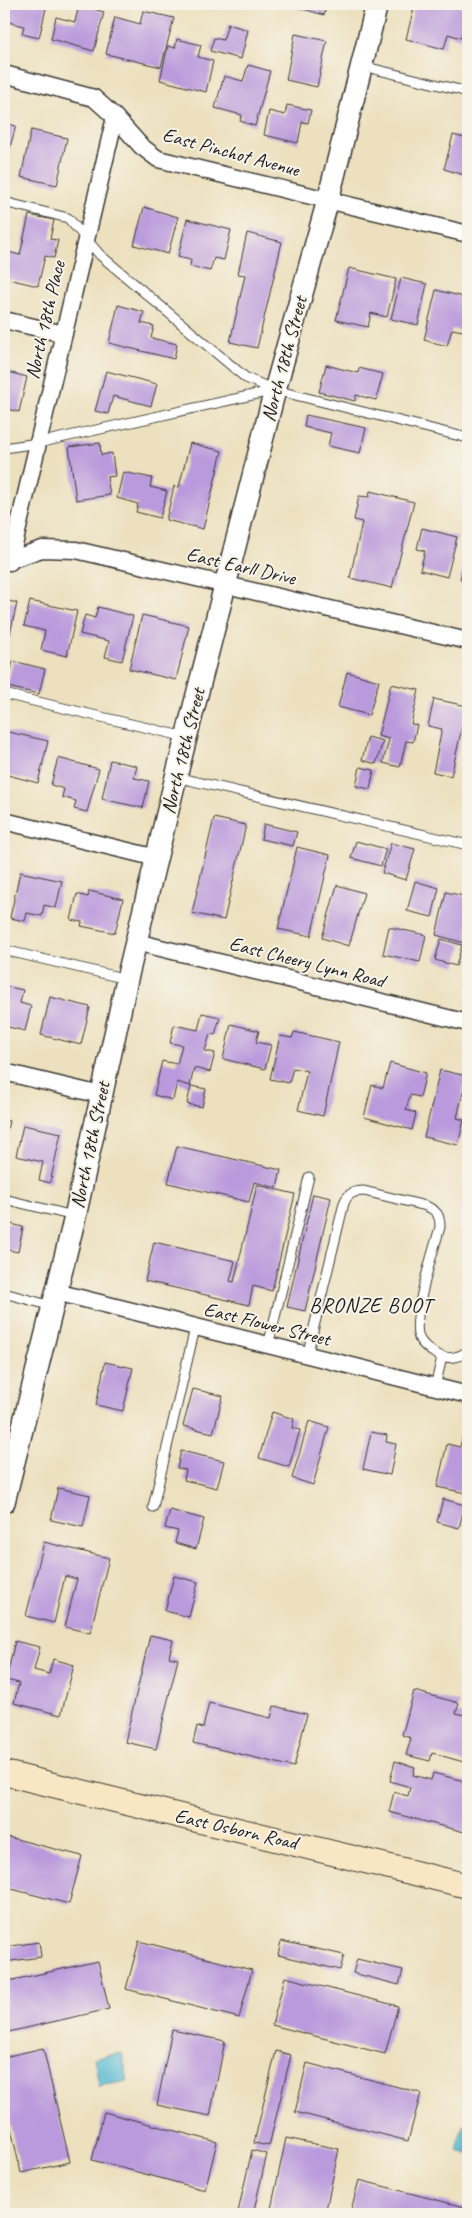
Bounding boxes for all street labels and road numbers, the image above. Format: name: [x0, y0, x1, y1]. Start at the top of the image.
street label: East Pinchot Avenue: [160, 122, 303, 183]
street label: North 18th Place: [19, 257, 71, 381]
street label: North 18th Street: [255, 291, 313, 424]
street label: East Earll Drive: [184, 541, 299, 591]
street label: North 18th Street: [155, 683, 211, 816]
street label: East Cheery Lynn Road: [227, 931, 390, 994]
street label: North 18th Street: [64, 1077, 116, 1210]
street label: East Flower Street: [201, 1296, 335, 1352]
street label: East Osborn Road: [172, 1803, 303, 1856]

